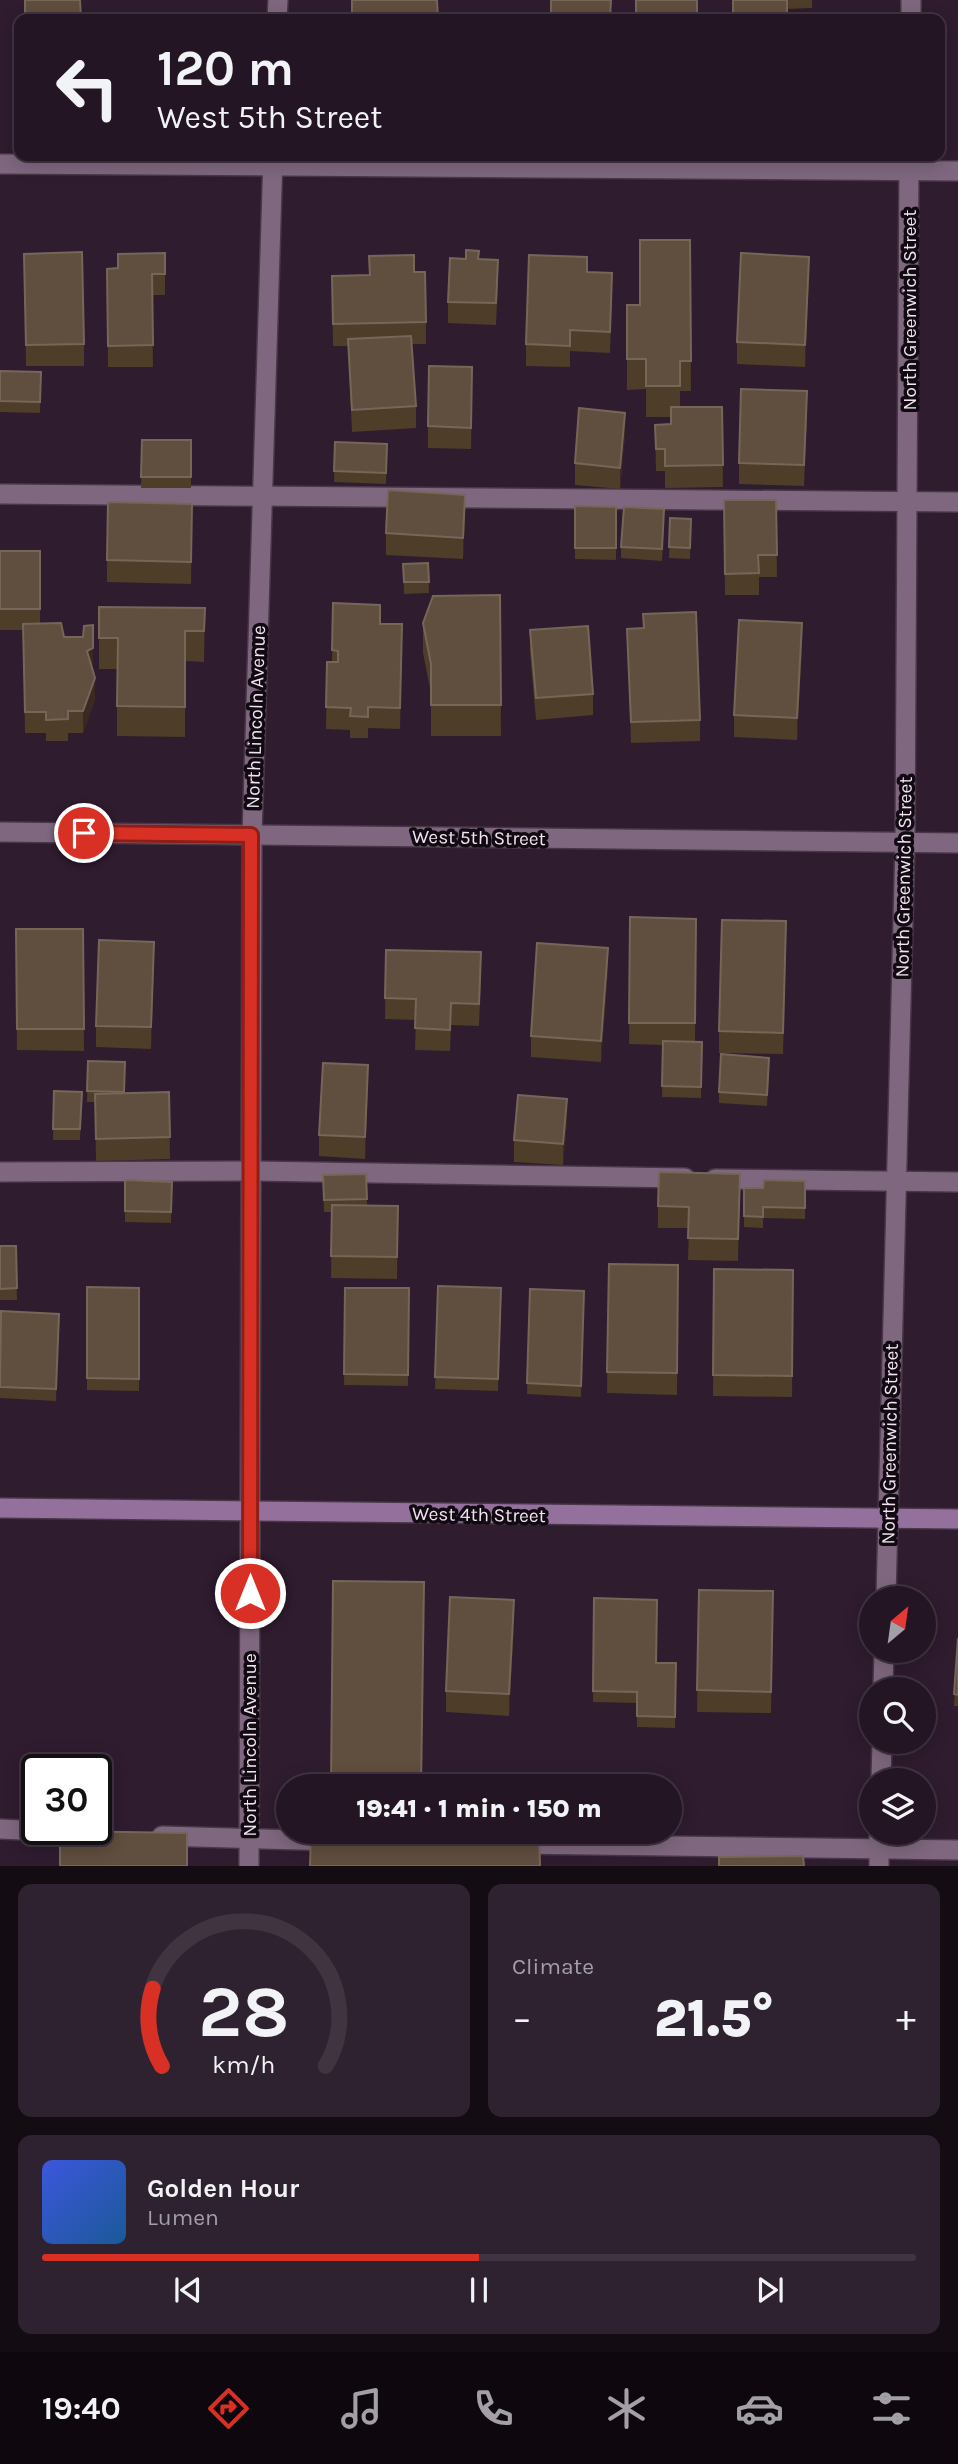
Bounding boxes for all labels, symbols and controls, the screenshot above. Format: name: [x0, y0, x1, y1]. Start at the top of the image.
text: 120 m: [157, 40, 294, 97]
icon: left: [42, 42, 133, 133]
text: West 5th Street: [157, 99, 382, 136]
street label: North Greenwich Street: [899, 210, 921, 410]
street label: North Lincoln Avenue: [242, 625, 270, 809]
street label: North Greenwich Street: [891, 776, 917, 978]
pin: [54, 803, 114, 863]
icon: arrive: [65, 814, 103, 852]
street label: West 5th Street: [412, 826, 546, 850]
street label: North Greenwich Street: [877, 1343, 903, 1545]
street label: West 4th Street: [412, 1503, 546, 1527]
position arrow: [213, 1556, 287, 1630]
north arrow: [859, 1586, 936, 1662]
map controls: [859, 1586, 936, 1845]
street label: North Lincoln Avenue: [239, 1653, 261, 1837]
button: search: [859, 1677, 936, 1754]
speed limit sign: 30: [21, 1754, 112, 1845]
button: layers: [859, 1768, 936, 1845]
text: 19:41 · 1 min · 150 m: [356, 1793, 602, 1824]
text: Climate: [512, 1953, 594, 1980]
text: 28: [198, 1970, 290, 2055]
text: 21.5°: [654, 1988, 774, 2049]
text: −: [512, 1996, 532, 2041]
text: +: [896, 1996, 916, 2041]
text: km/h: [212, 2050, 276, 2079]
text: Golden Hour: [147, 2173, 299, 2204]
text: Lumen: [147, 2204, 219, 2231]
icon: previous: [169, 2271, 207, 2309]
icon: pause: [460, 2271, 498, 2309]
icon: next: [751, 2271, 789, 2309]
icon: directions: [204, 2384, 253, 2433]
icon: music: [337, 2384, 386, 2433]
icon: phone: [469, 2384, 518, 2433]
icon: climate: [602, 2384, 651, 2433]
icon: car: [735, 2384, 784, 2433]
icon: filters: [867, 2384, 916, 2433]
text: 19:40: [42, 2390, 121, 2427]

